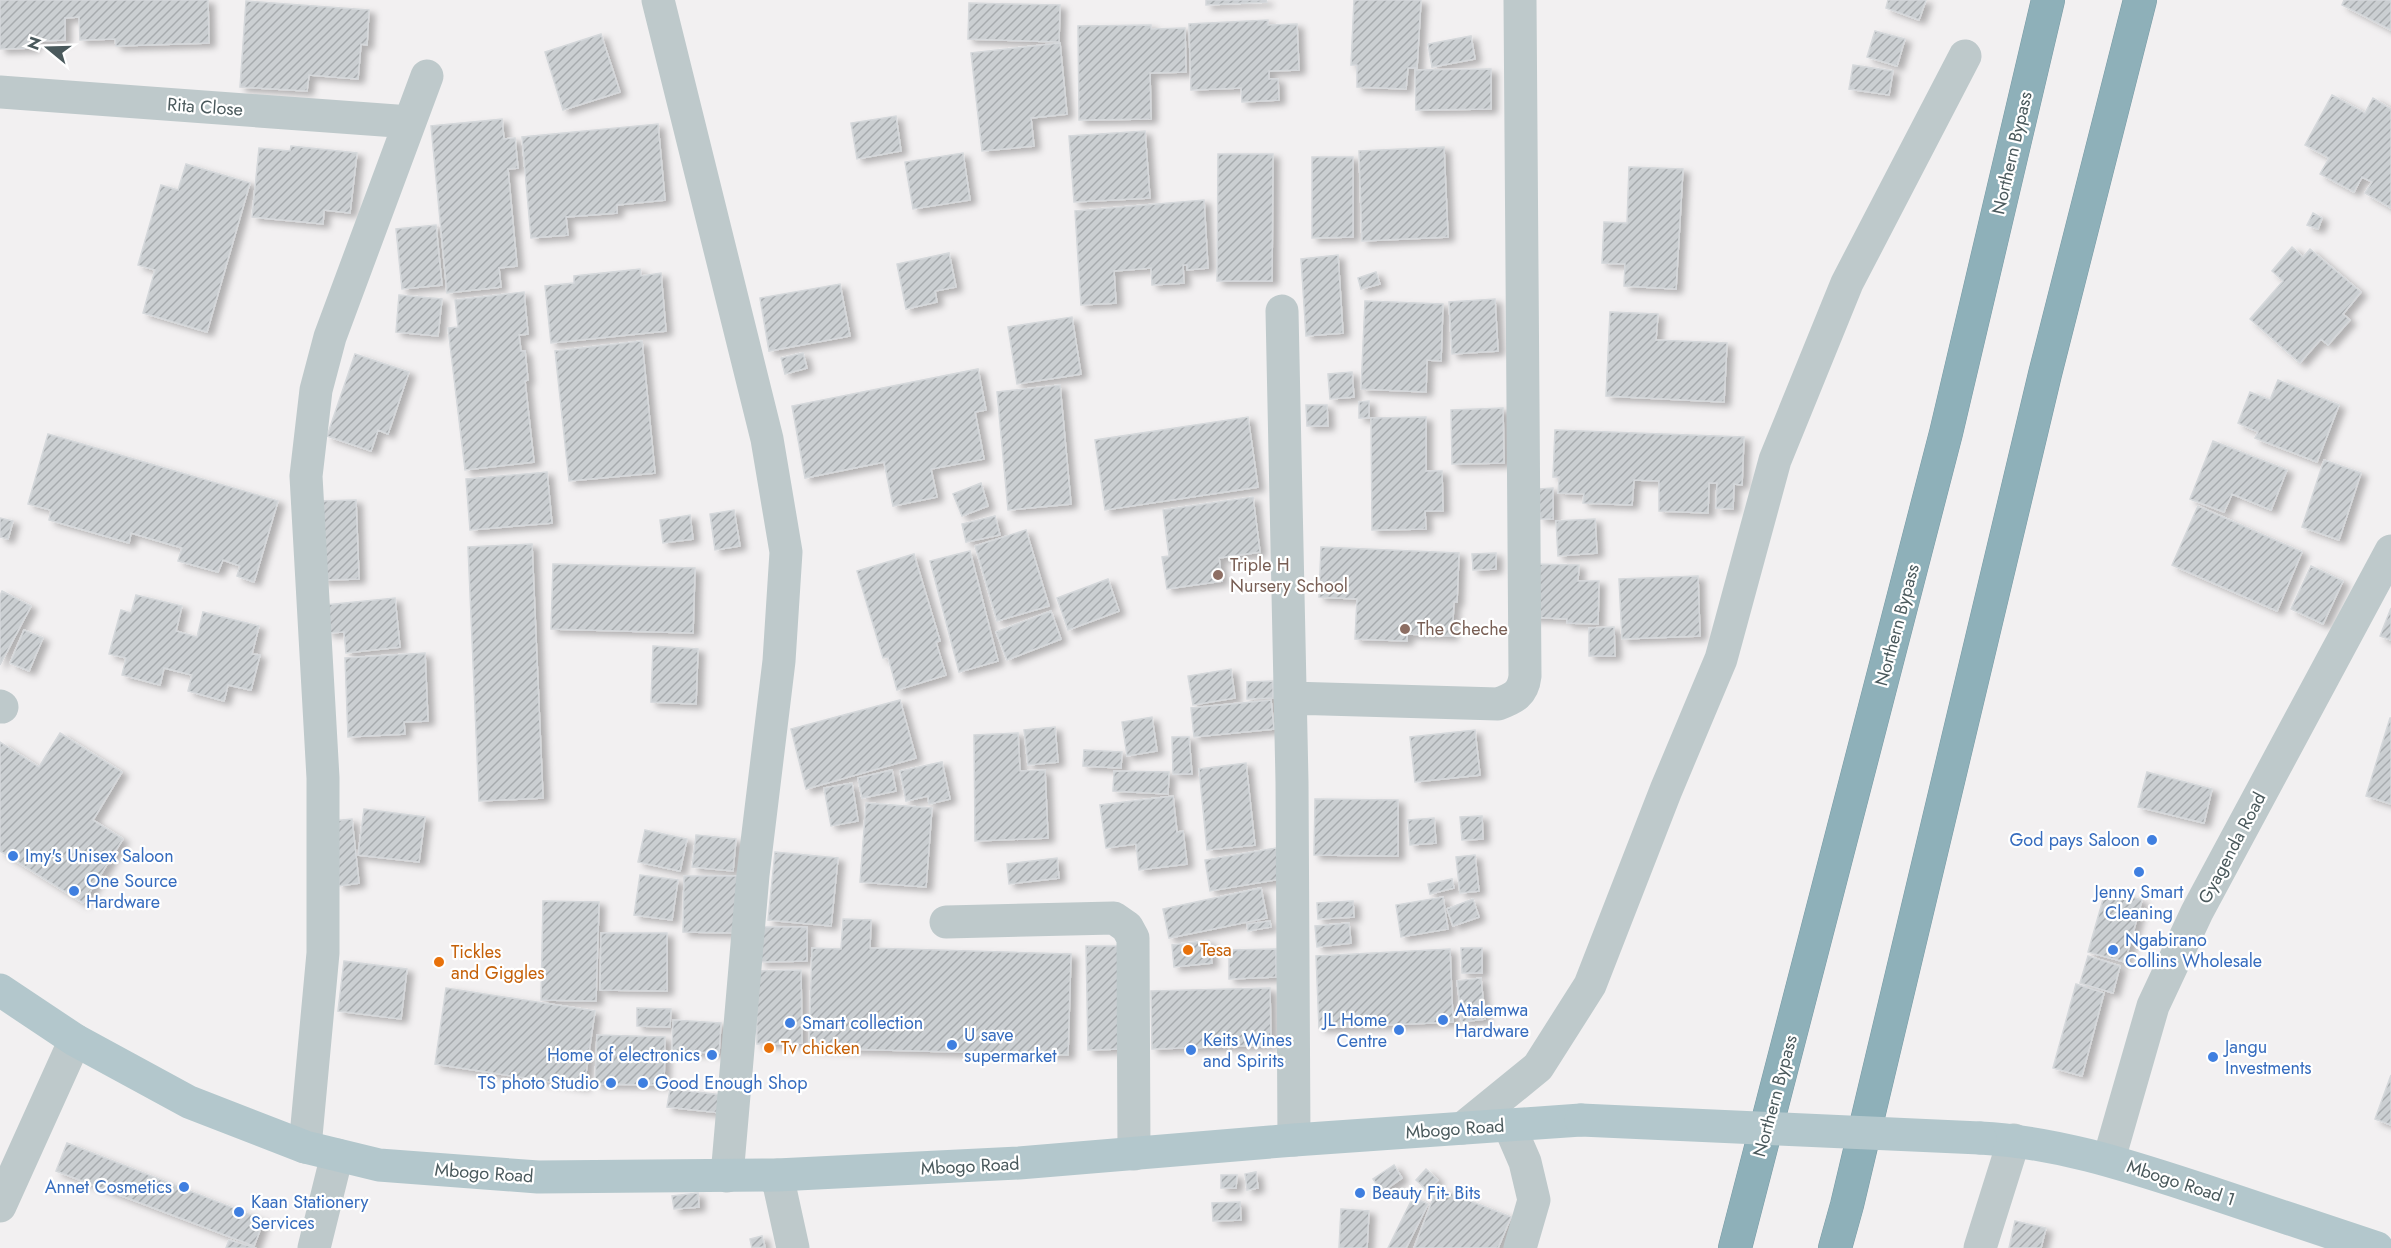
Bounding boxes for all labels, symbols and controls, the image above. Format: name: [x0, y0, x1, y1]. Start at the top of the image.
north arrow: [18, 18, 78, 78]
text: N: [21, 34, 47, 53]
street label: Northern Bypass: [1985, 89, 2039, 217]
street label: Rita Close: [166, 91, 244, 123]
place label: Triple H Nursery School: [1230, 552, 1348, 599]
street label: Northern Bypass: [1868, 561, 1926, 689]
marker: Triple H Nursery School: [1211, 568, 1225, 582]
place label: The Cheche: [1417, 616, 1508, 642]
marker: The Cheche: [1398, 622, 1412, 636]
street label: Gyagenda Road: [2192, 788, 2272, 908]
place label: God pays Saloon: [2009, 827, 2140, 853]
marker: God pays Saloon: [2145, 833, 2159, 847]
place label: Imy's Unisex Saloon: [25, 843, 174, 869]
marker: Imy's Unisex Saloon: [6, 849, 20, 863]
marker: Jenny Smart Cleaning: [2132, 865, 2146, 879]
place label: One Source Hardware: [86, 868, 177, 915]
place label: Jenny Smart Cleaning: [2093, 879, 2184, 926]
marker: One Source Hardware: [67, 884, 81, 898]
place label: Ngabirano Collins Wholesale: [2125, 927, 2262, 974]
place label: Tesa: [1200, 937, 1232, 963]
place label: Tickles and Giggles: [451, 939, 545, 986]
marker: Tesa: [1181, 943, 1195, 957]
marker: Ngabirano Collins Wholesale: [2106, 943, 2120, 957]
marker: Tickles and Giggles: [432, 955, 446, 969]
place label: Atalemwa Hardware: [1455, 997, 1529, 1044]
place label: JL Home Centre: [1321, 1007, 1387, 1054]
place label: Smart collection: [802, 1010, 923, 1036]
marker: Atalemwa Hardware: [1436, 1013, 1450, 1027]
marker: Smart collection: [783, 1016, 797, 1030]
place label: U save supermarket: [964, 1022, 1057, 1069]
marker: JL Home Centre: [1392, 1023, 1406, 1037]
place label: Keits Wines and Spirits: [1203, 1027, 1292, 1074]
street label: Northern Bypass: [1746, 1032, 1804, 1160]
place label: Jangu Investments: [2223, 1034, 2312, 1081]
place label: Tv chicken: [781, 1035, 860, 1061]
marker: U save supermarket: [945, 1038, 959, 1052]
marker: Tv chicken: [762, 1041, 776, 1055]
place label: Home of electronics: [547, 1042, 700, 1068]
marker: Keits Wines and Spirits: [1184, 1043, 1198, 1057]
marker: Home of electronics: [705, 1048, 719, 1062]
marker: Jangu Investments: [2206, 1050, 2220, 1064]
place label: TS photo Studio: [478, 1070, 599, 1096]
place label: Good Enough Shop: [655, 1070, 807, 1096]
marker: TS photo Studio: [604, 1076, 618, 1090]
marker: Good Enough Shop: [636, 1076, 650, 1090]
street label: Mbogo Road: [1405, 1113, 1505, 1145]
street label: Mbogo Road: [920, 1150, 1020, 1182]
street label: Mbogo Road 1: [2123, 1153, 2239, 1213]
street label: Mbogo Road: [434, 1157, 534, 1189]
place label: Annet Cosmetics: [45, 1174, 172, 1200]
marker: Annet Cosmetics: [177, 1180, 191, 1194]
place label: Beauty Fit- Bits: [1372, 1180, 1481, 1206]
marker: Beauty Fit- Bits: [1353, 1186, 1367, 1200]
place label: Kaan Stationery Services: [251, 1189, 368, 1236]
marker: Kaan Stationery Services: [232, 1205, 246, 1219]

